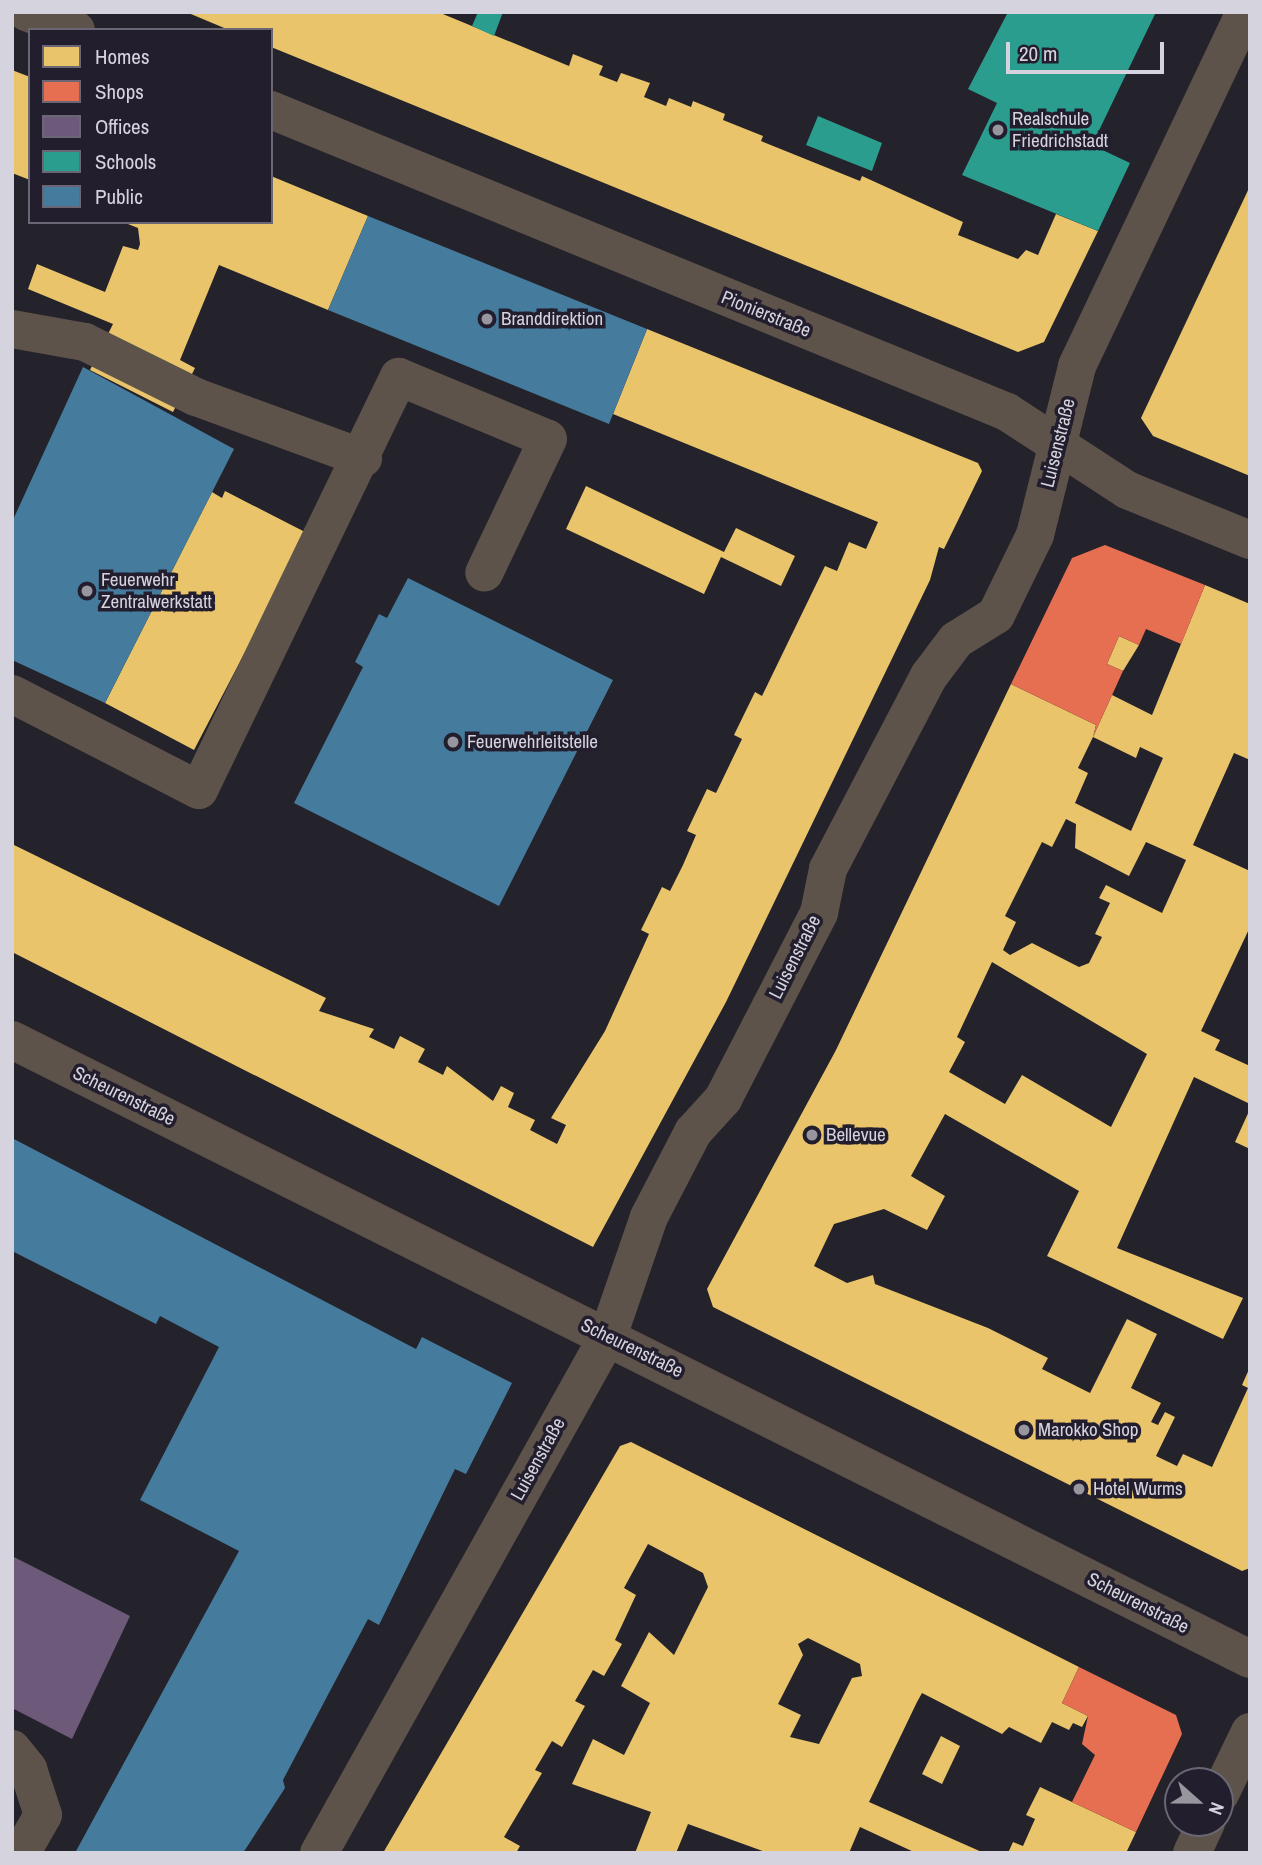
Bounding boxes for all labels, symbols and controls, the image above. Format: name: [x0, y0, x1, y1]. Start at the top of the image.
legend: [28, 28, 273, 224]
scale bar: [1010, 28, 1168, 72]
text: 20 m: [1019, 39, 1057, 68]
text: Homes: [95, 42, 150, 71]
text: Shops: [95, 77, 144, 106]
place label: Realschule Friedrichstadt: [1012, 108, 1108, 152]
text: Offices: [95, 112, 149, 141]
marker: Realschule Friedrichstadt: [990, 122, 1006, 138]
text: Schools: [95, 147, 156, 176]
text: Public: [95, 182, 143, 211]
street label: Pionierstraße: [718, 286, 814, 342]
place label: Branddirektion: [501, 308, 603, 330]
marker: Branddirektion: [479, 311, 495, 327]
street label: Luisenstraße: [1036, 396, 1080, 490]
place label: Feuerwehr Zentralwerkstatt: [101, 569, 212, 613]
marker: Feuerwehr Zentralwerkstatt: [79, 583, 95, 599]
place label: Feuerwehrleitstelle: [467, 731, 598, 753]
marker: Feuerwehrleitstelle: [445, 734, 461, 750]
street label: Luisenstraße: [764, 911, 826, 1003]
street label: Scheurenstraße: [69, 1061, 179, 1131]
place label: Bellevue: [826, 1124, 886, 1146]
marker: Bellevue: [804, 1127, 820, 1143]
street label: Scheurenstraße: [577, 1313, 687, 1383]
street label: Luisenstraße: [506, 1414, 570, 1504]
place label: Marokko Shop: [1038, 1419, 1138, 1441]
marker: Marokko Shop: [1016, 1422, 1032, 1438]
place label: Hotel Wurms: [1093, 1478, 1183, 1500]
marker: Hotel Wurms: [1071, 1481, 1087, 1497]
street label: Scheurenstraße: [1083, 1568, 1193, 1638]
north arrow: [1164, 1767, 1234, 1837]
text: N: [1203, 1799, 1231, 1819]

